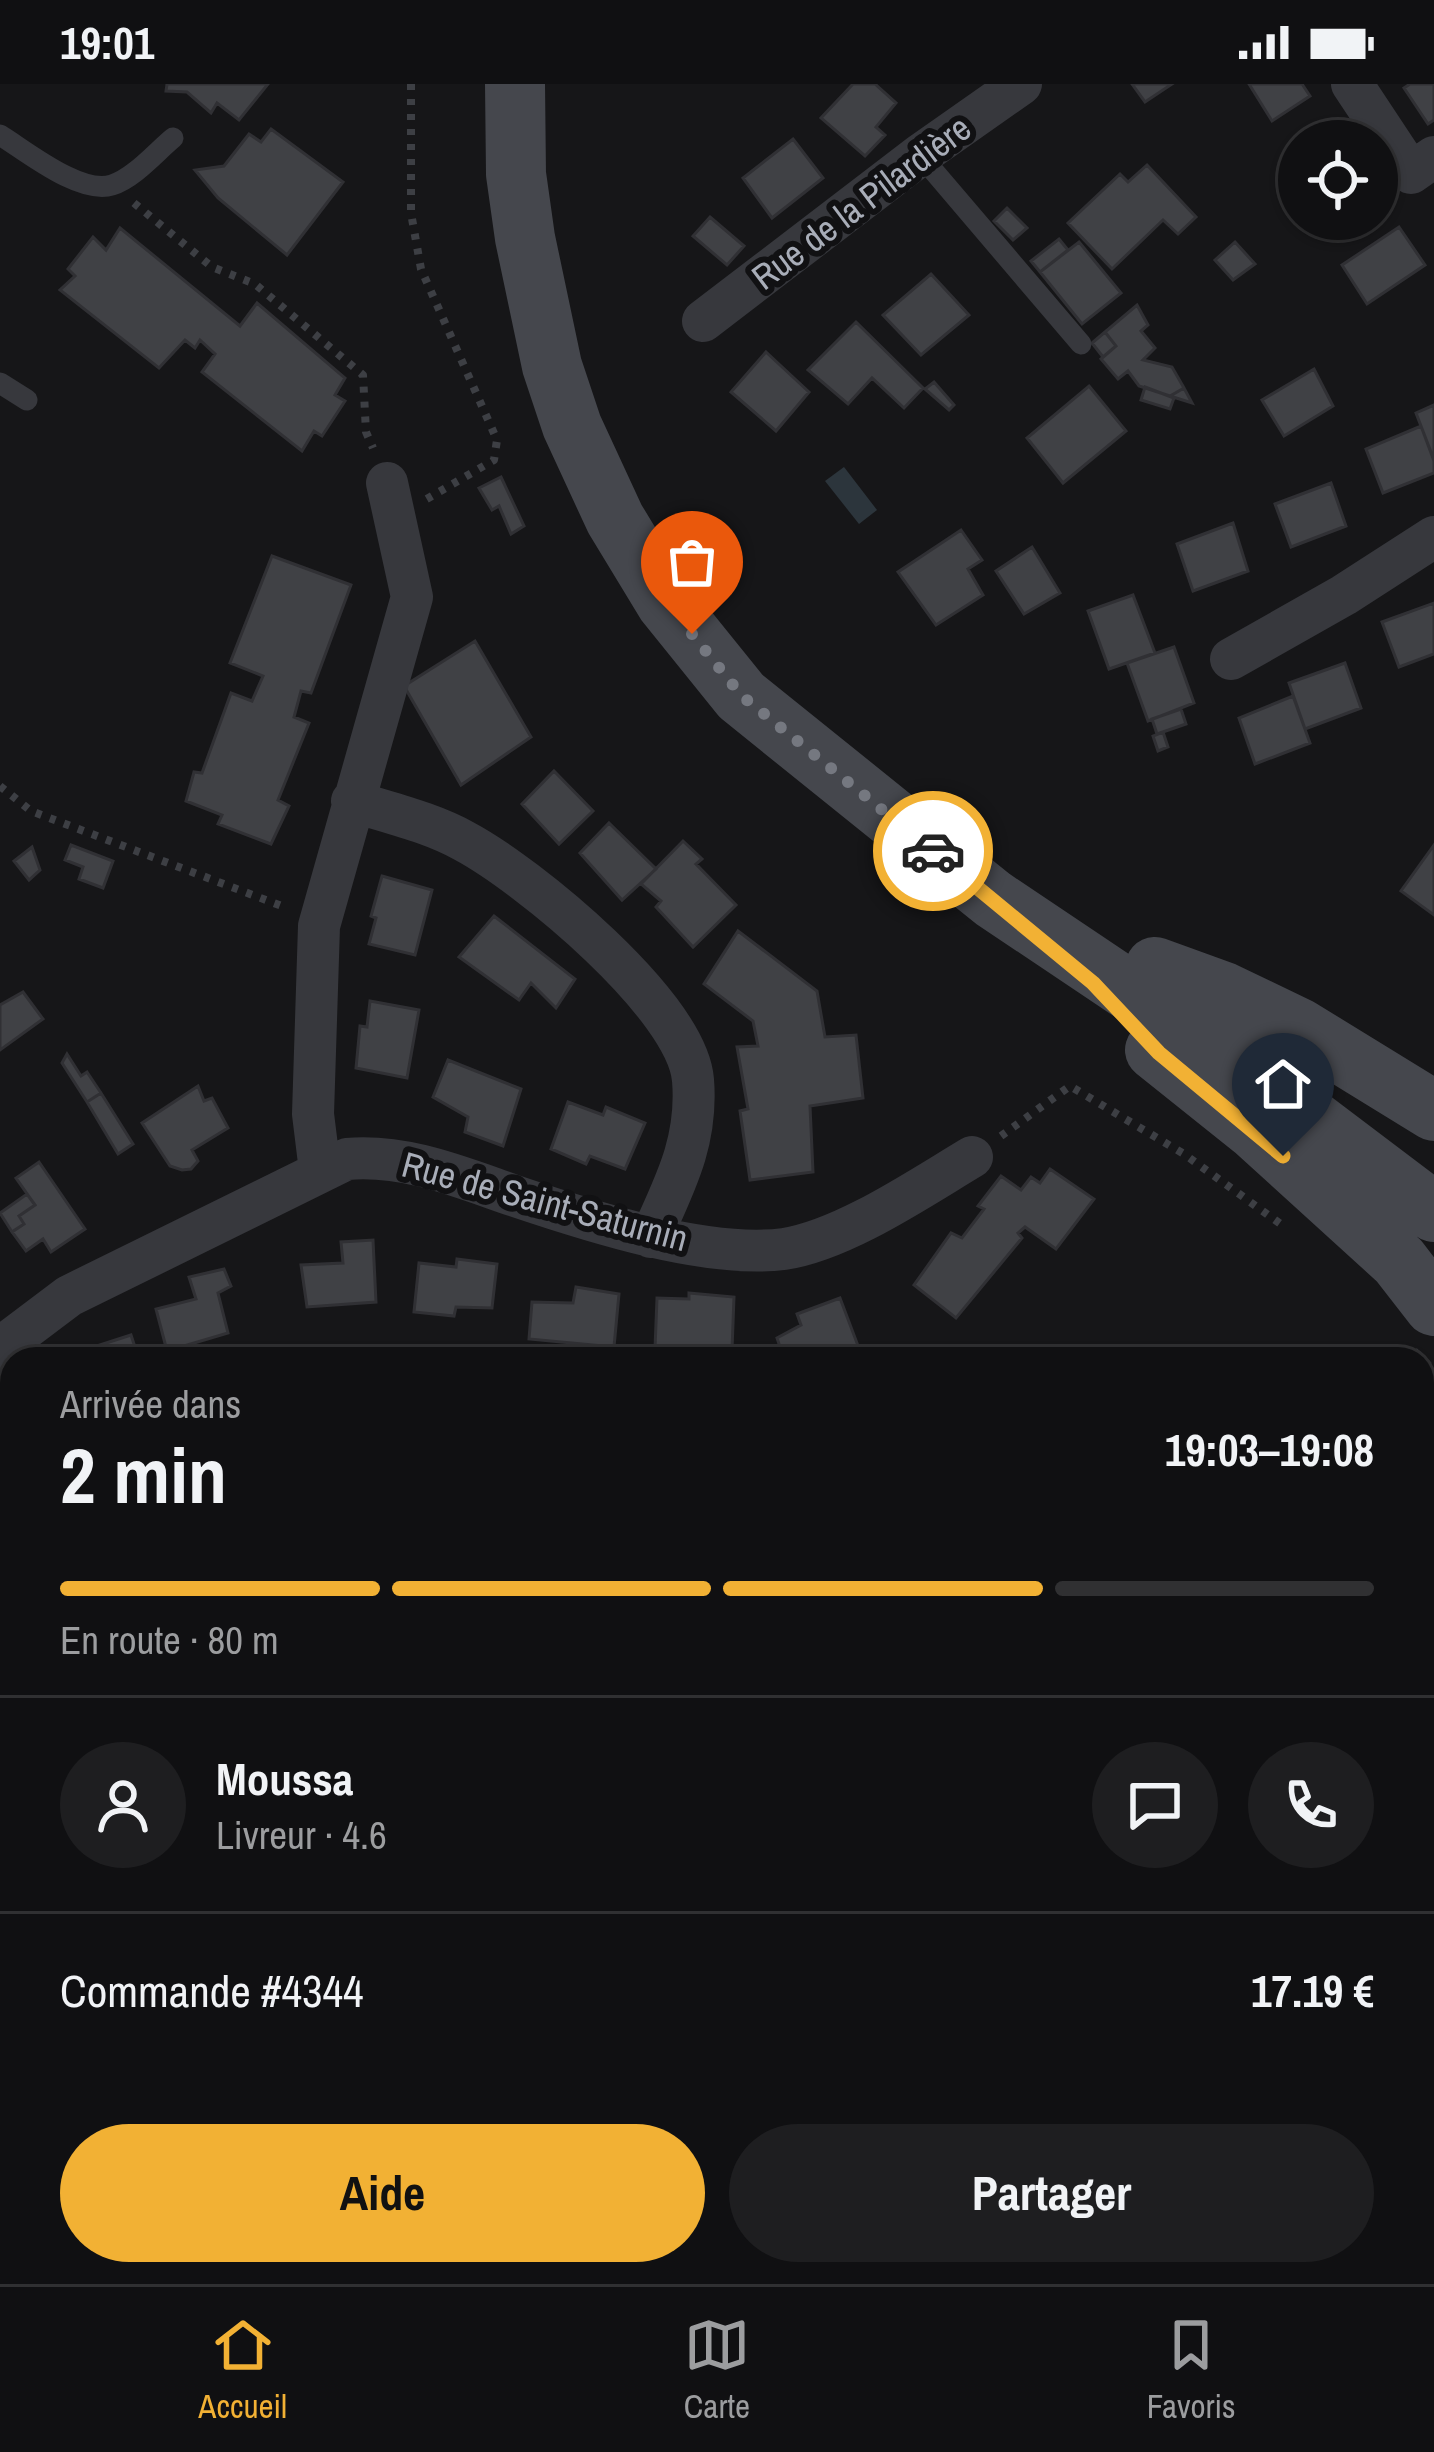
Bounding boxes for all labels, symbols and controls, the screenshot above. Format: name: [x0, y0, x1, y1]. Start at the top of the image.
text: 19:01: [60, 12, 154, 73]
street label: Rue de la Pilardière: [742, 104, 980, 300]
map controls: [1278, 120, 1398, 240]
button: locate: [1278, 120, 1398, 240]
pin: [641, 511, 743, 634]
icon: bag: [659, 529, 725, 595]
courier: [873, 791, 993, 911]
icon: car: [900, 818, 966, 884]
pin: [1232, 1033, 1334, 1156]
icon: home: [1250, 1051, 1316, 1117]
street label: Rue de Saint-Saturnin: [397, 1140, 693, 1262]
text: Arrivée dans: [60, 1378, 241, 1430]
text: 19:03–19:08: [1165, 1419, 1374, 1480]
text: 2 min: [60, 1422, 227, 1527]
text: En route · 80 m: [60, 1614, 279, 1666]
button: person: [60, 1742, 186, 1868]
button: chat: [1092, 1742, 1218, 1868]
button: phone: [1248, 1742, 1374, 1868]
text: Moussa: [216, 1748, 353, 1809]
text: Livreur · 4.6: [216, 1809, 387, 1861]
text: Commande #4344: [60, 1960, 364, 2021]
text: 17.19 €: [1251, 1960, 1374, 2021]
button: Aide: [60, 2124, 705, 2262]
button: Partager: [729, 2124, 1374, 2262]
tab: Accueil: [198, 2312, 287, 2428]
tab: Carte: [684, 2312, 750, 2428]
tab: Favoris: [1147, 2312, 1236, 2428]

